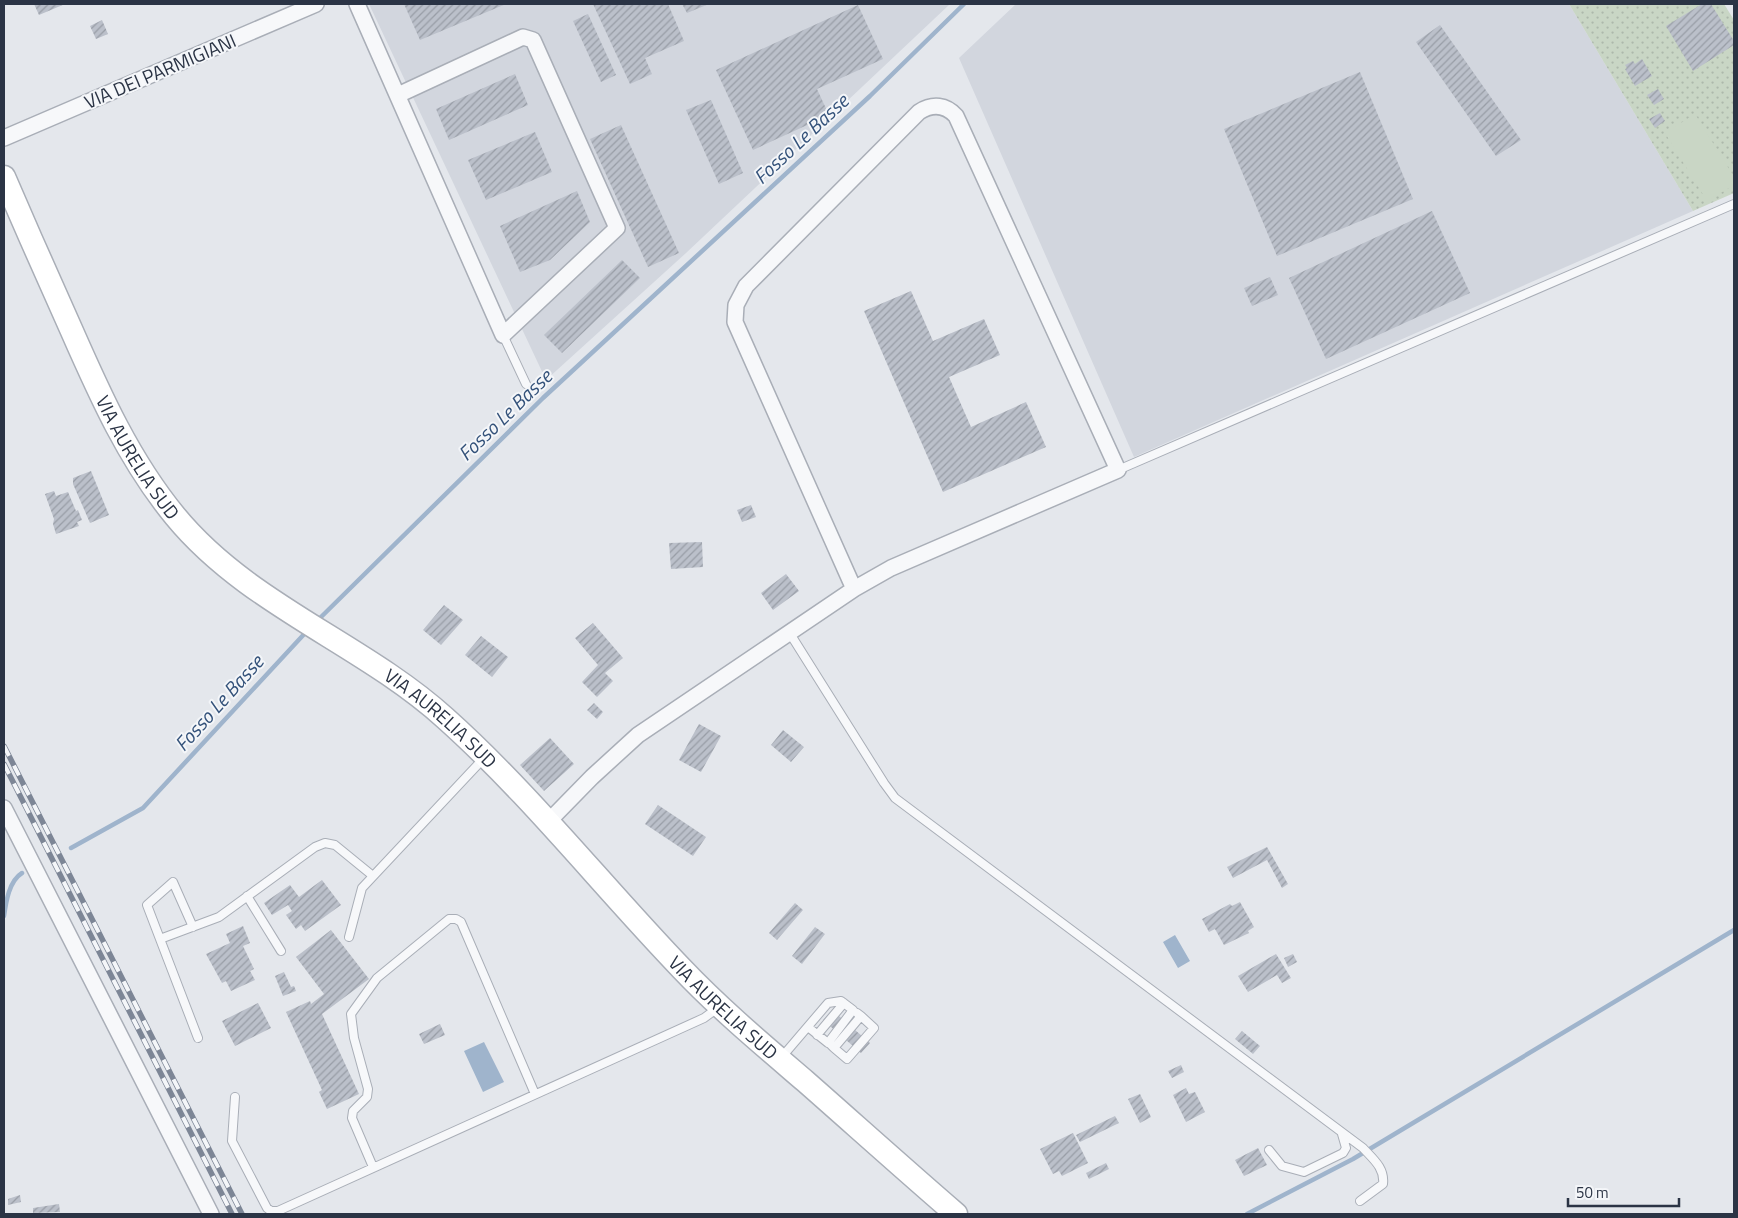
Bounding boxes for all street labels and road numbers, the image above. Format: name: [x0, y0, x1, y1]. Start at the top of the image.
street label: VIA DEI PARMIGIANI: [79, 25, 240, 116]
street label: VIA AURELIA SUD: [89, 390, 187, 525]
street label: VIA AURELIA SUD: [379, 661, 504, 774]
street label: VIA AURELIA SUD: [662, 948, 785, 1066]

